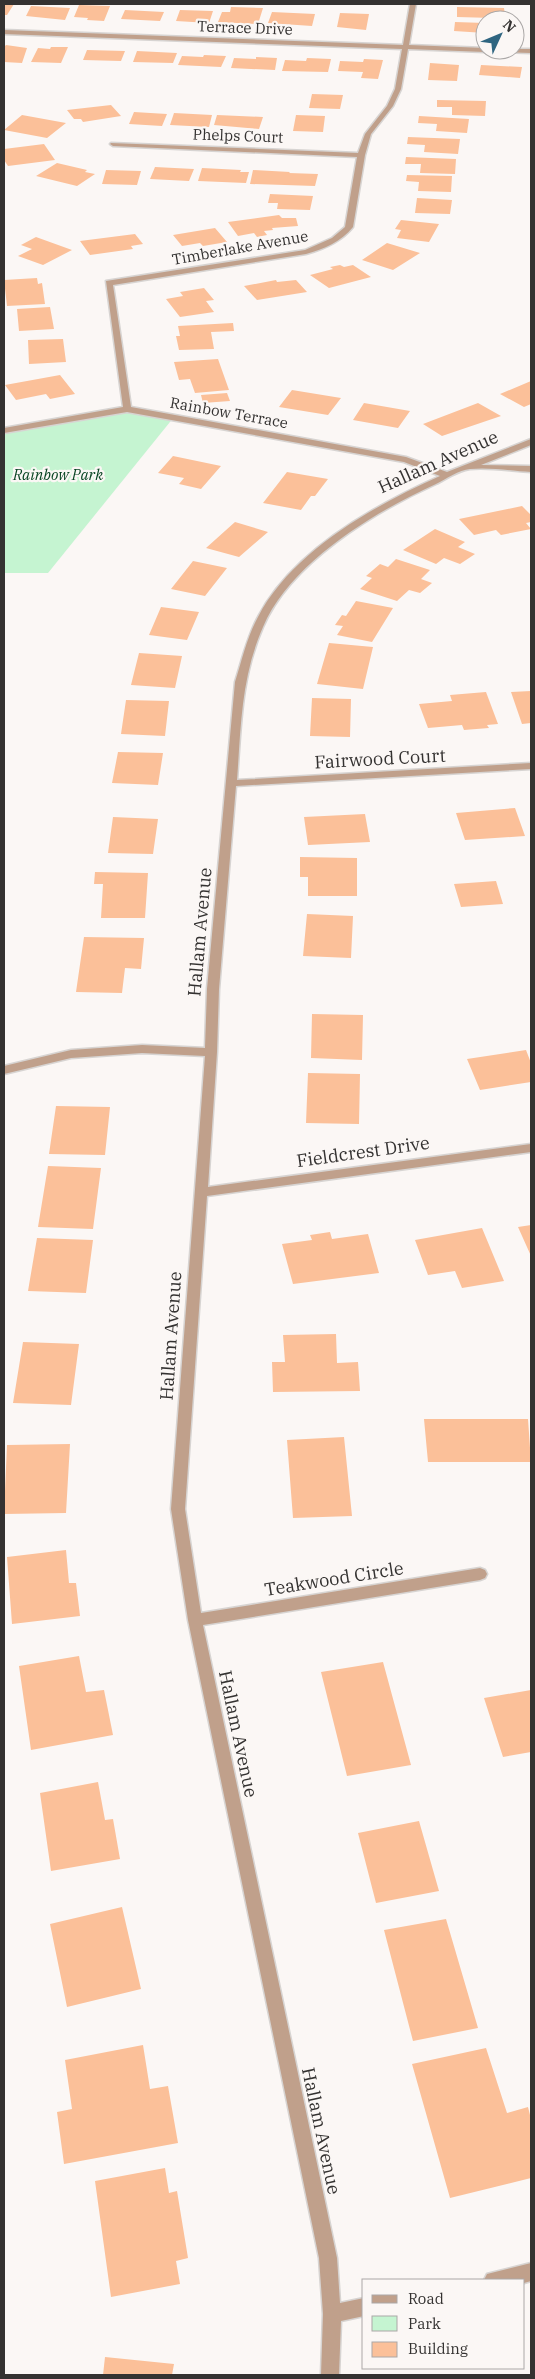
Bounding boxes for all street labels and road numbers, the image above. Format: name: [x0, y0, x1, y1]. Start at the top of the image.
street label: Terrace Drive: [197, 16, 293, 39]
street label: Phelps Court: [192, 124, 284, 147]
street label: Timberlake Avenue: [170, 226, 310, 269]
street label: Rainbow Terrace: [169, 393, 290, 432]
street label: Hallam Avenue: [374, 425, 502, 498]
street label: Fairwood Court: [314, 744, 446, 773]
street label: Hallam Avenue: [182, 867, 217, 997]
street label: Fieldcrest Drive: [295, 1131, 431, 1172]
street label: Hallam Avenue: [155, 1271, 186, 1401]
street label: Teakwood Circle: [263, 1556, 405, 1601]
street label: Hallam Avenue: [214, 1668, 263, 1799]
street label: Hallam Avenue: [297, 2065, 346, 2196]

